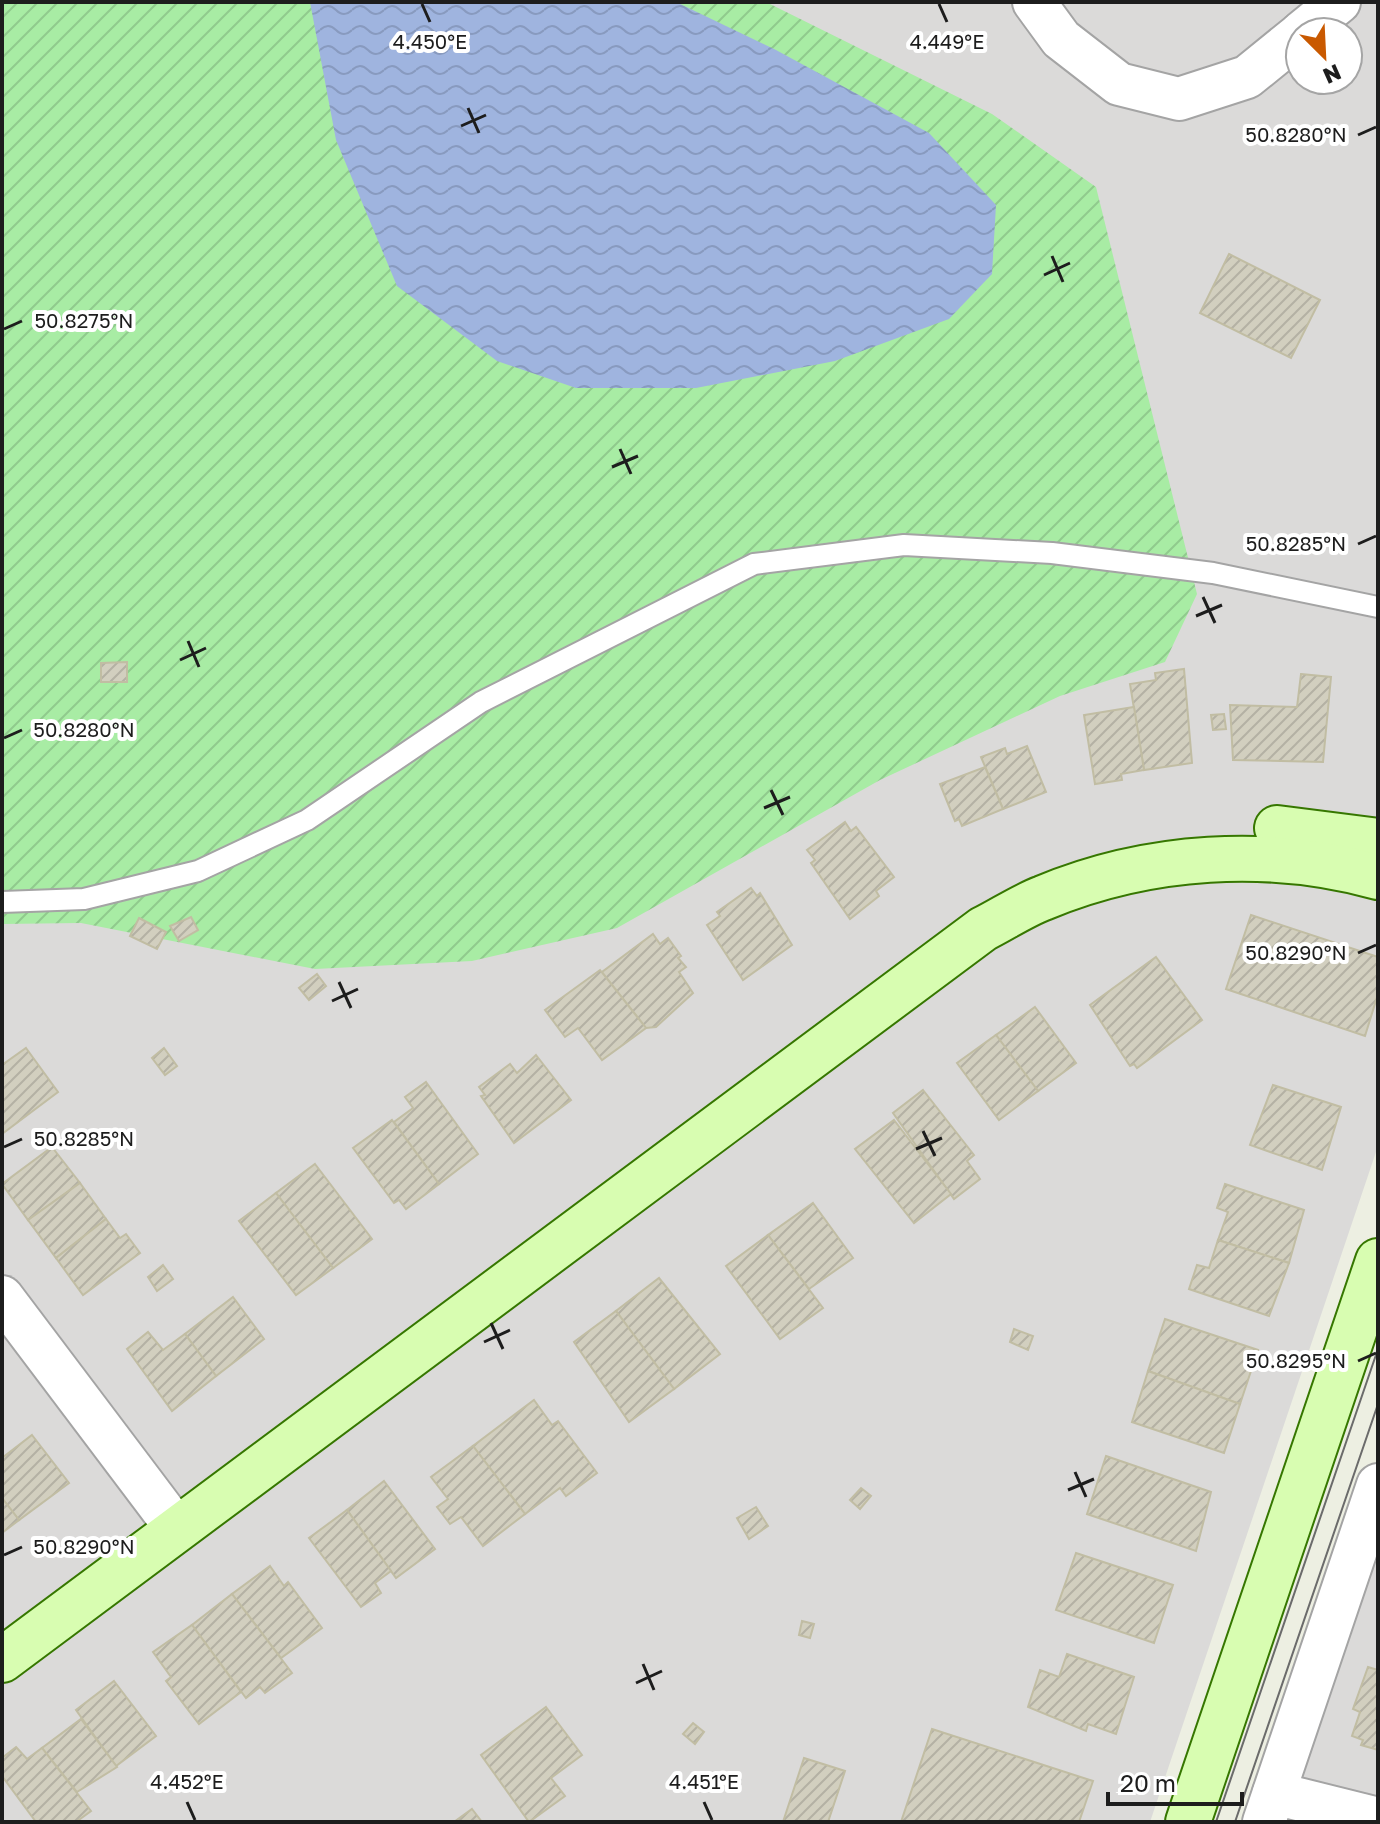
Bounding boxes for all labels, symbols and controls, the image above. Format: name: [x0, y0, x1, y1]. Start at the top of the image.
north arrow: [1284, 16, 1364, 96]
text: 4.450°E: [393, 29, 467, 53]
text: 4.449°E: [910, 29, 984, 53]
text: N: [1319, 59, 1345, 90]
text: 50.8280°N: [1245, 122, 1347, 146]
text: 50.8275°N: [35, 308, 134, 332]
text: 50.8285°N: [1246, 531, 1346, 555]
text: 50.8280°N: [33, 717, 135, 741]
text: 50.8290°N: [1245, 940, 1347, 964]
text: 50.8285°N: [34, 1126, 134, 1150]
text: 50.8295°N: [1246, 1348, 1346, 1372]
text: 50.8290°N: [33, 1534, 135, 1558]
scale bar: [1108, 1756, 1242, 1806]
text: 20 m: [1120, 1768, 1176, 1797]
text: 4.452°E: [150, 1769, 224, 1793]
text: 4.451°E: [669, 1769, 739, 1793]

